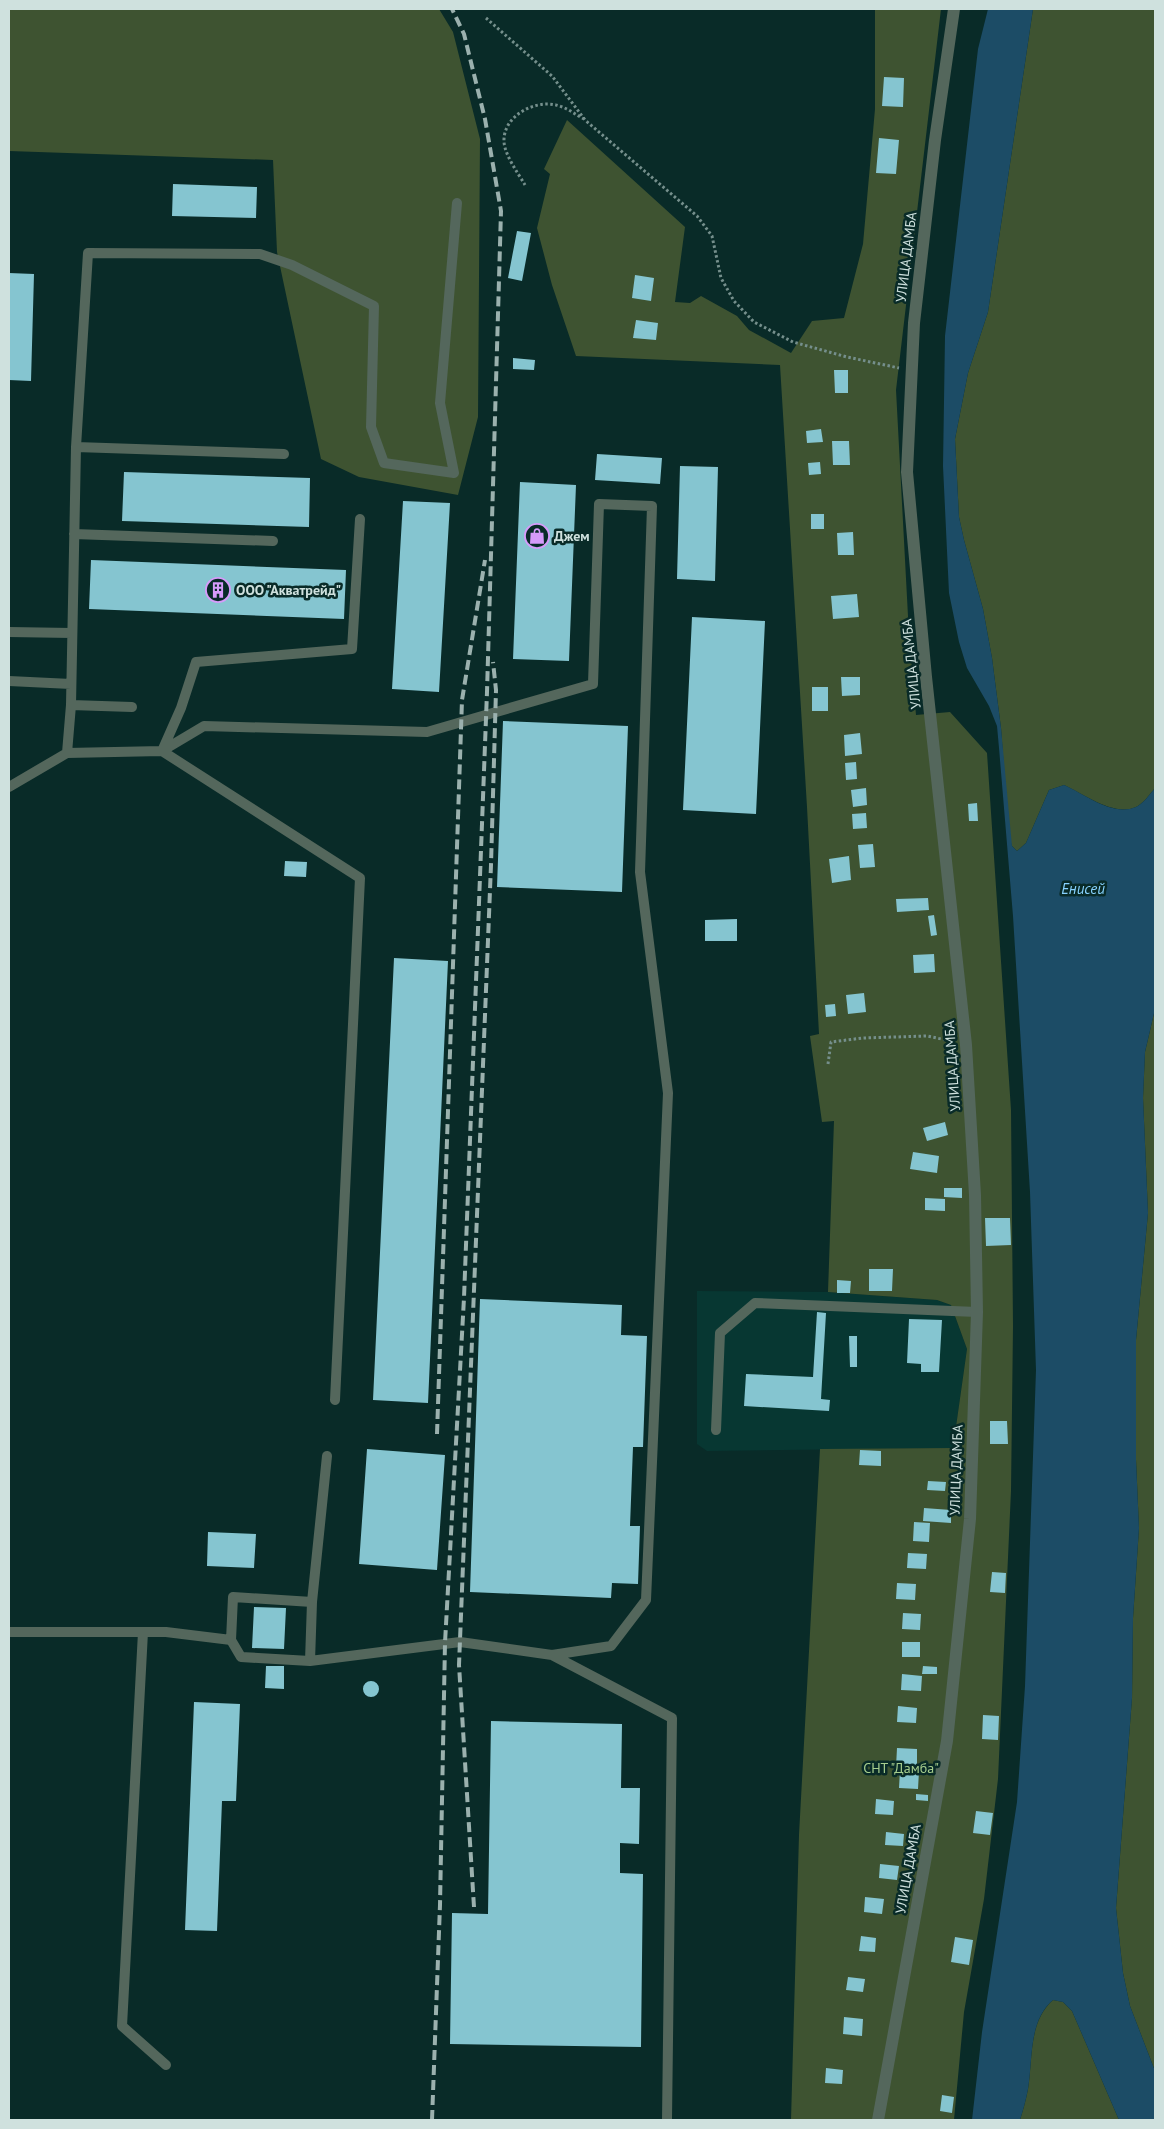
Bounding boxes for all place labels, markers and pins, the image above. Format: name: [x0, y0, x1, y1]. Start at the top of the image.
shop icon: Джем: [524, 523, 550, 549]
place label: Джем: [554, 527, 590, 545]
building icon: ООО "Акватрейд": [205, 577, 231, 603]
place label: ООО "Акватрейд": [236, 581, 341, 599]

